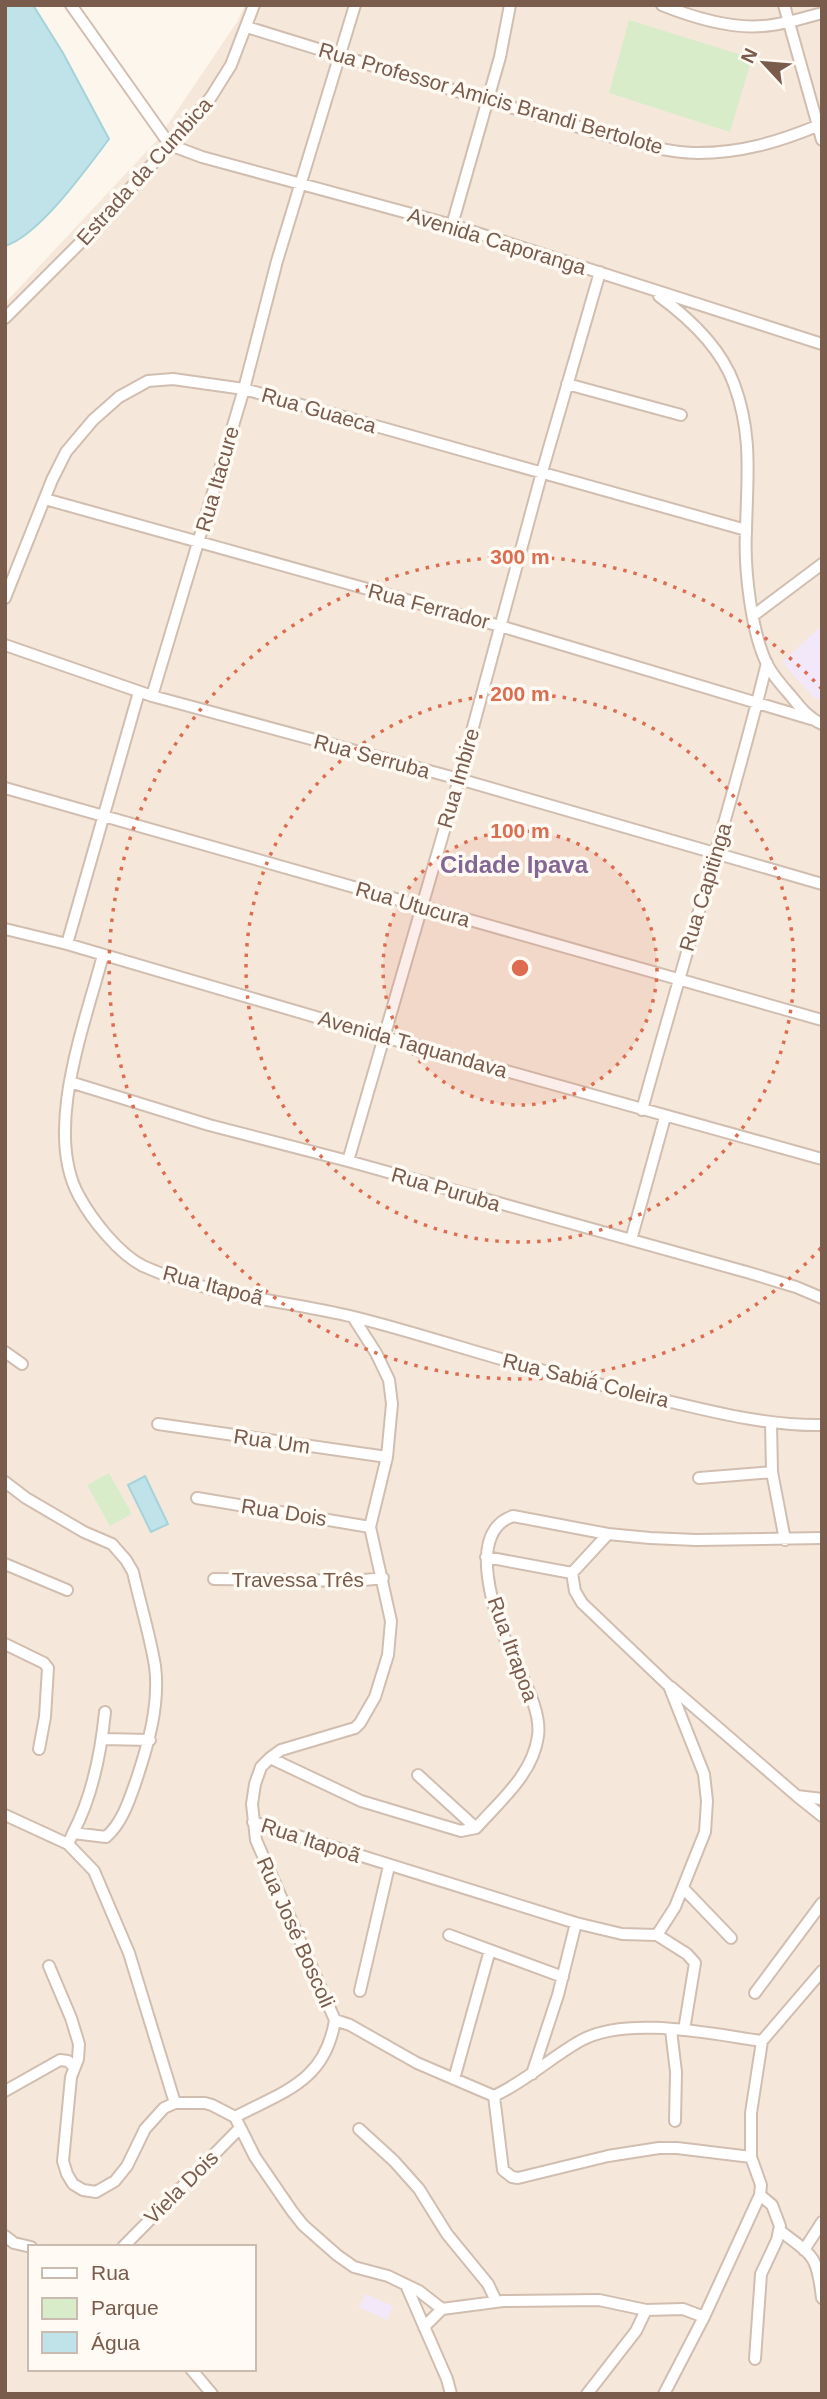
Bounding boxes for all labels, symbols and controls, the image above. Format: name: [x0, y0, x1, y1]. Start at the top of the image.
north arrow: [729, 28, 799, 98]
street label: Rua Professor Amicis Brandi Bertolote: [316, 38, 666, 158]
text: N: [737, 45, 762, 67]
street label: Estrada da Cumbica: [72, 92, 216, 249]
street label: Avenida Caporanga: [405, 203, 589, 279]
street label: Rua Guaeca: [259, 383, 379, 437]
street label: Rua Itacure: [191, 424, 243, 534]
text: 300 m: [490, 545, 550, 568]
street label: Rua Ferrador: [366, 579, 492, 633]
text: 200 m: [490, 682, 550, 705]
street label: Rua Imbire: [433, 725, 483, 831]
street label: Rua Serruba: [312, 729, 433, 783]
text: 100 m: [490, 819, 550, 842]
street label: Rua Capitinga: [675, 820, 736, 954]
district label: Cidade Ipava: [440, 851, 589, 878]
street label: Rua Utucura: [353, 877, 473, 931]
centre of rings: [508, 956, 532, 980]
street label: Avenida Taquandava: [316, 1006, 510, 1082]
street label: Rua Puruba: [389, 1162, 503, 1216]
street label: Rua Itapoã: [160, 1261, 266, 1309]
street label: Rua Sabiá Coleira: [501, 1348, 672, 1412]
street label: Rua Um: [232, 1424, 312, 1458]
street label: Rua Dois: [240, 1494, 328, 1530]
street label: Travessa Três: [232, 1568, 364, 1591]
street label: Rua Itrapoa: [483, 1594, 543, 1705]
street label: Rua Itapoã: [259, 1813, 364, 1867]
street label: Rua José Boscoli: [252, 1853, 340, 2011]
street label: Viela Dois: [140, 2146, 222, 2228]
legend: [28, 2245, 256, 2371]
text: Rua: [91, 2261, 130, 2284]
text: Parque: [91, 2296, 159, 2319]
text: Água: [91, 2331, 140, 2354]

